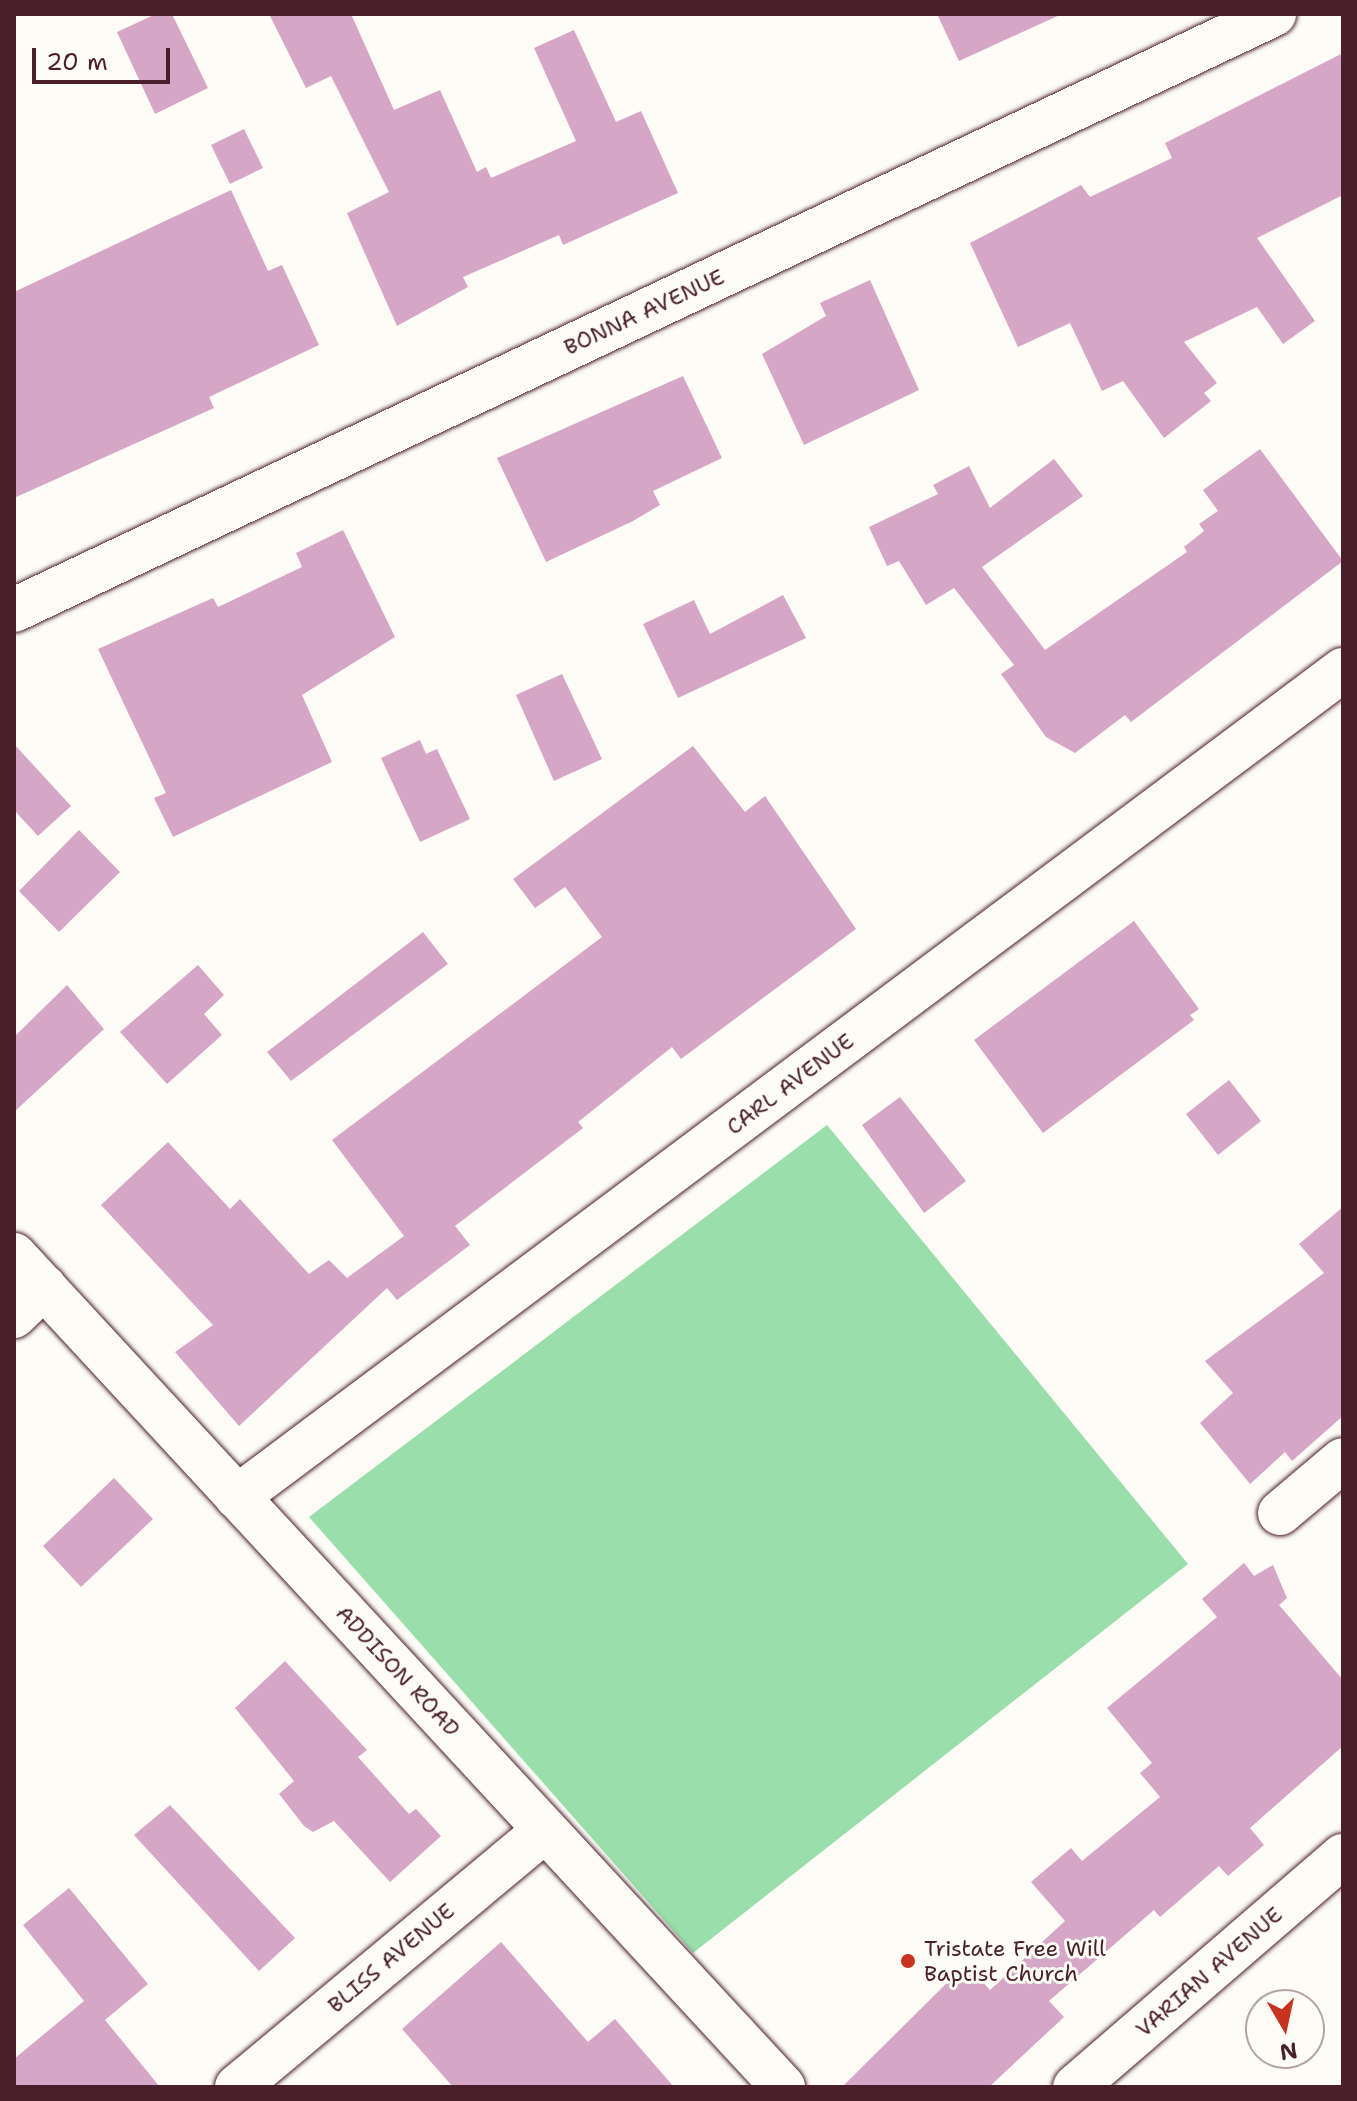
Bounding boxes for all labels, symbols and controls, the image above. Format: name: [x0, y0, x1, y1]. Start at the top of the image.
scale bar: [36, 32, 174, 82]
text: 20 m: [46, 46, 108, 78]
street label: BONNA AVENUE: [560, 263, 728, 361]
street label: CARL AVENUE: [721, 1028, 859, 1140]
street label: ADDISON ROAD: [330, 1600, 466, 1742]
street label: BLISS AVENUE: [322, 1898, 460, 2018]
street label: VARIAN AVENUE: [1130, 1901, 1288, 2043]
place label: Tristate Free Will Baptist Church: [924, 1935, 1106, 1986]
marker: Tristate Free Will Baptist Church: [899, 1952, 917, 1970]
north arrow: [1245, 1989, 1325, 2069]
text: N: [1278, 2036, 1299, 2067]

